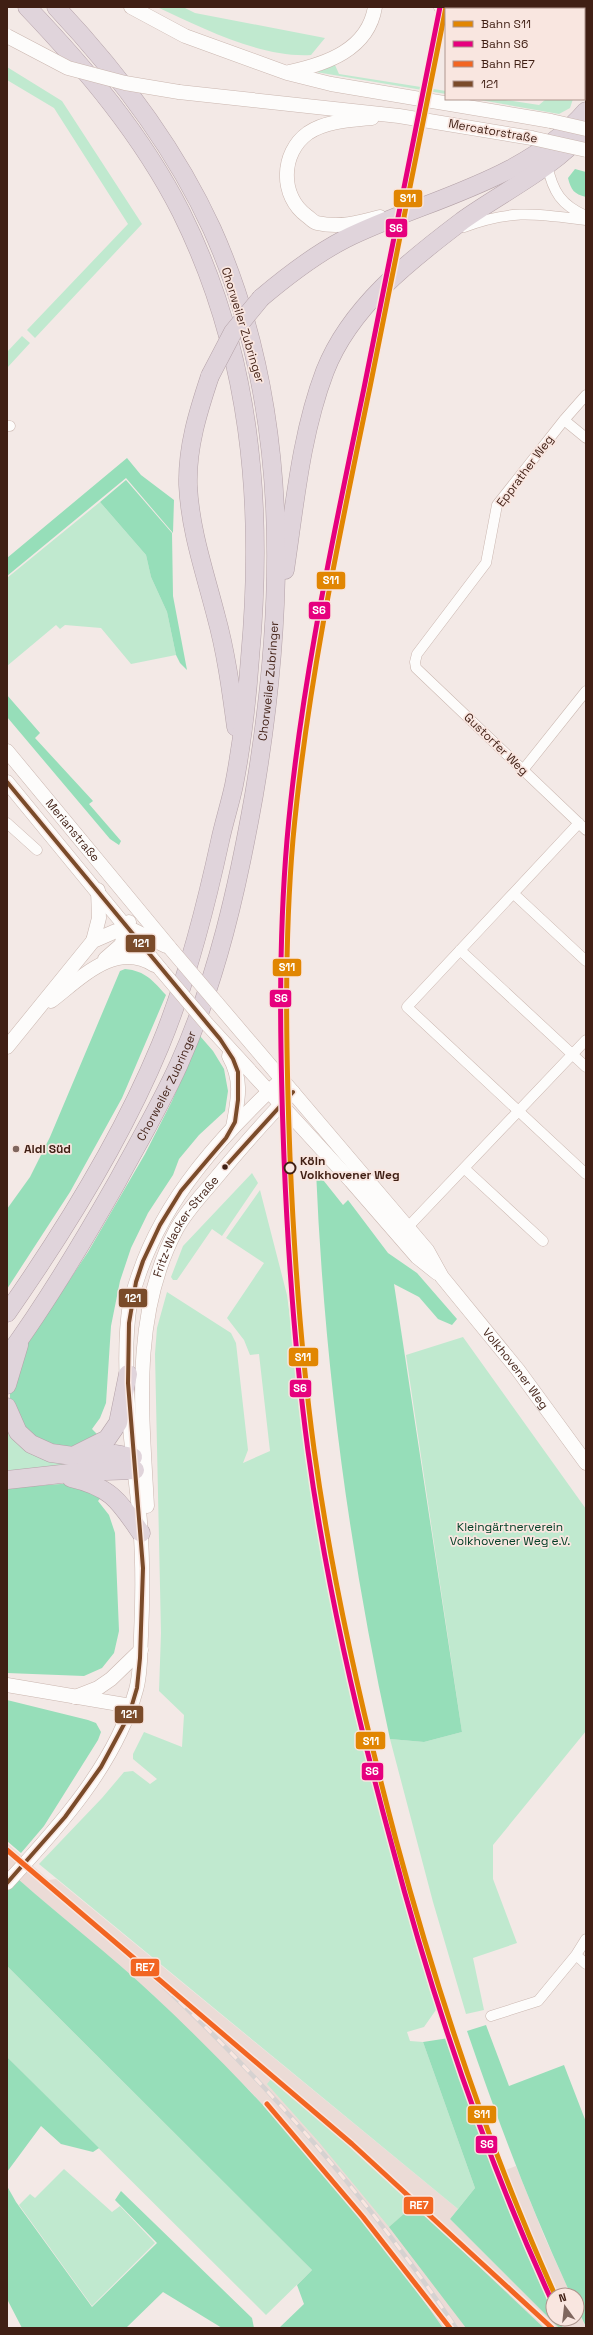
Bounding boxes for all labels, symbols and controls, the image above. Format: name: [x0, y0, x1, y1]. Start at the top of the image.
legend: [445, 8, 585, 100]
text: Bahn S11: [481, 16, 531, 32]
text: Bahn S6: [481, 36, 528, 52]
text: Bahn RE7: [481, 56, 535, 72]
text: 121: [481, 76, 498, 92]
street label: Mercatorstraße: [447, 115, 539, 147]
line badge: S11: [393, 189, 423, 208]
text: S11: [400, 191, 416, 205]
line badge: S6: [385, 218, 408, 238]
text: S6: [389, 221, 403, 235]
street label: Chorweiler Zubringer: [218, 265, 268, 385]
street label: Epprather Weg: [493, 432, 557, 510]
line badge: S11: [316, 571, 346, 590]
text: S11: [323, 573, 339, 587]
line badge: S6: [308, 601, 331, 620]
text: S6: [312, 603, 326, 617]
street label: Chorweiler Zubringer: [254, 620, 282, 742]
street label: Gustorfer Weg: [460, 709, 532, 779]
street label: Merianstraße: [42, 796, 103, 865]
line badge: 121: [125, 934, 156, 953]
text: 121: [133, 936, 149, 950]
line badge: S11: [272, 958, 302, 977]
text: S11: [279, 960, 295, 974]
line badge: S6: [269, 989, 292, 1008]
text: S6: [274, 991, 288, 1005]
street label: Chorweiler Zubringer: [133, 1028, 200, 1144]
place label: Aldi Süd: [24, 1141, 71, 1157]
marker: Aldi Süd: [11, 1144, 21, 1154]
place label: Köln Volkhovener Weg: [300, 1153, 400, 1183]
marker: Köln Volkhovener Weg: [283, 1161, 297, 1175]
unlabelled marker: [220, 1162, 230, 1172]
street label: Fritz-Wacker-Straße: [149, 1173, 222, 1279]
line badge: 121: [118, 1288, 148, 1308]
text: 121: [125, 1291, 141, 1305]
street label: Volkhovener Weg: [479, 1325, 552, 1413]
line badge: S11: [288, 1347, 319, 1367]
text: S11: [295, 1350, 311, 1364]
line badge: S6: [289, 1379, 312, 1398]
text: S6: [293, 1381, 307, 1395]
park label: Kleingärtnerverein Volkhovener Weg e.V.: [450, 1519, 570, 1549]
line badge: 121: [114, 1705, 144, 1724]
text: 121: [121, 1707, 137, 1721]
line badge: S11: [355, 1731, 386, 1750]
text: S11: [363, 1734, 379, 1748]
line badge: S6: [361, 1762, 384, 1781]
text: S6: [365, 1764, 379, 1778]
line badge: RE7: [130, 1958, 160, 1977]
text: RE7: [135, 1960, 155, 1974]
line badge: S11: [467, 2105, 497, 2124]
text: S11: [474, 2107, 490, 2121]
line badge: S6: [475, 2135, 498, 2154]
text: S6: [480, 2137, 494, 2151]
line badge: RE7: [403, 2196, 434, 2215]
text: RE7: [409, 2198, 429, 2212]
north arrow: [545, 2287, 585, 2327]
text: N: [557, 2290, 568, 2305]

